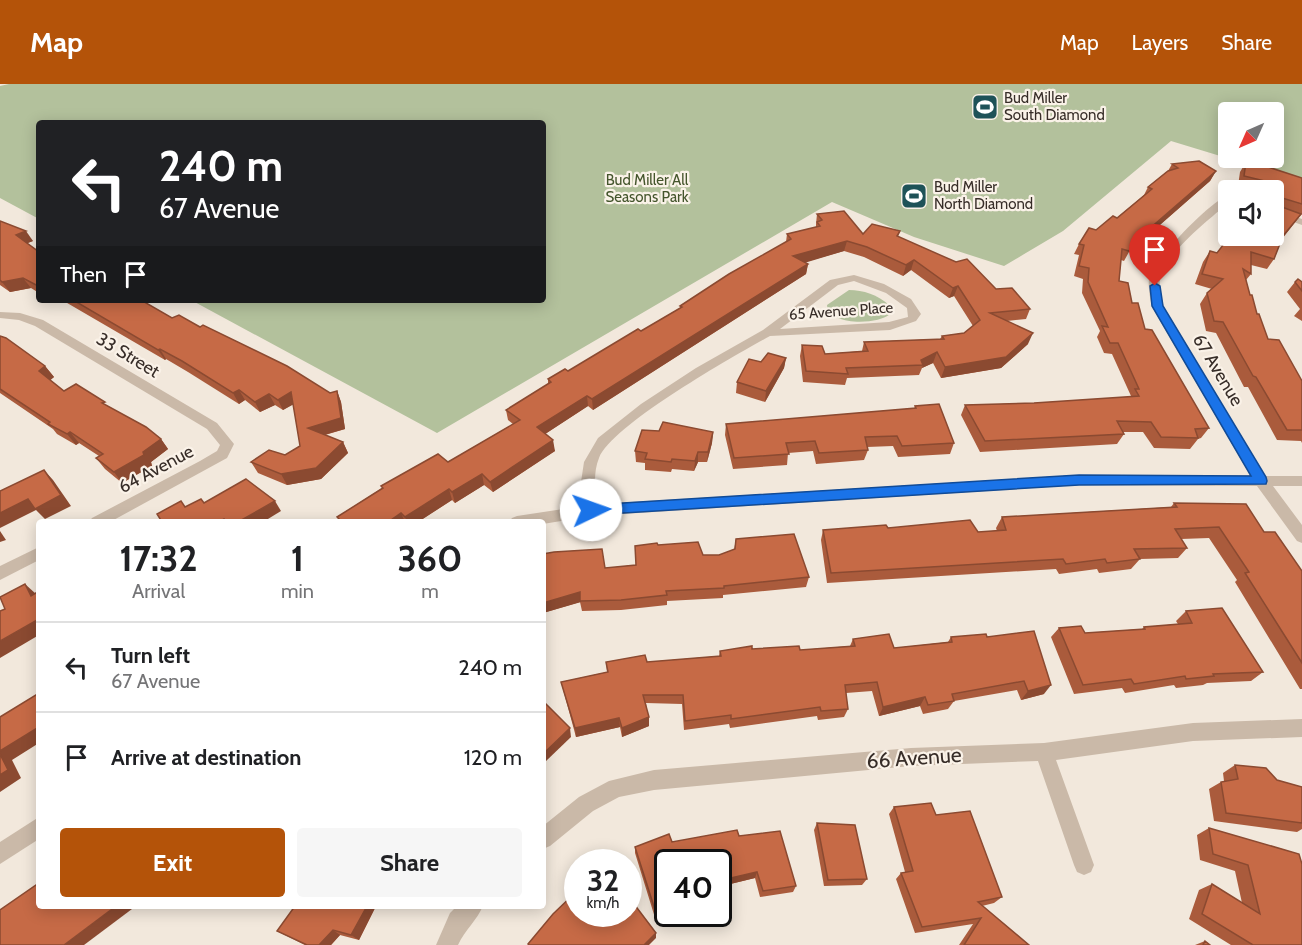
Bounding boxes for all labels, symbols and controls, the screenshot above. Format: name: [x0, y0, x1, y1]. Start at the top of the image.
text: Map: [30, 25, 83, 59]
text: Map: [1060, 30, 1099, 55]
text: Layers: [1132, 30, 1188, 55]
text: Share: [1221, 30, 1272, 55]
place label: Bud Miller South Diamond: [1004, 89, 1105, 124]
sports icon: Bud Miller South Diamond: [970, 92, 1000, 122]
north arrow: [1218, 102, 1284, 168]
map controls: [1218, 102, 1284, 246]
text: 240 m: [159, 140, 283, 192]
icon: left: [60, 144, 138, 222]
park label: Bud Miller All Seasons Park: [605, 171, 689, 206]
place label: Bud Miller North Diamond: [934, 178, 1033, 213]
button: sound: [1218, 180, 1284, 246]
sports icon: Bud Miller North Diamond: [899, 181, 929, 211]
text: 67 Avenue: [159, 192, 279, 225]
pin: [1129, 224, 1180, 286]
icon: arrive: [1138, 233, 1171, 266]
icon: arrive: [119, 258, 152, 291]
text: Then: [60, 261, 107, 288]
street label: 65 Avenue Place: [788, 298, 894, 324]
street label: 33 Street: [92, 328, 164, 382]
street label: 67 Avenue: [1188, 330, 1248, 410]
street label: 64 Avenue: [115, 440, 197, 498]
position arrow: [559, 478, 623, 542]
text: 17:32: [119, 536, 198, 580]
text: 1: [291, 536, 304, 580]
text: 360: [397, 536, 463, 580]
text: Arrival: [132, 579, 185, 603]
text: min: [281, 579, 314, 603]
text: m: [421, 579, 439, 603]
text: Turn left: [111, 642, 190, 669]
icon: left: [60, 651, 93, 684]
text: 240 m: [458, 654, 522, 681]
text: 67 Avenue: [111, 669, 200, 693]
icon: arrive: [60, 741, 93, 774]
street label: 66 Avenue: [866, 742, 963, 773]
text: Arrive at destination: [111, 744, 301, 771]
text: 120 m: [464, 744, 522, 771]
button: Exit: [60, 828, 285, 897]
button: Share: [297, 828, 522, 897]
speed limit sign: 40: [654, 849, 732, 927]
text: 32: [587, 862, 619, 899]
text: km/h: [587, 894, 619, 912]

